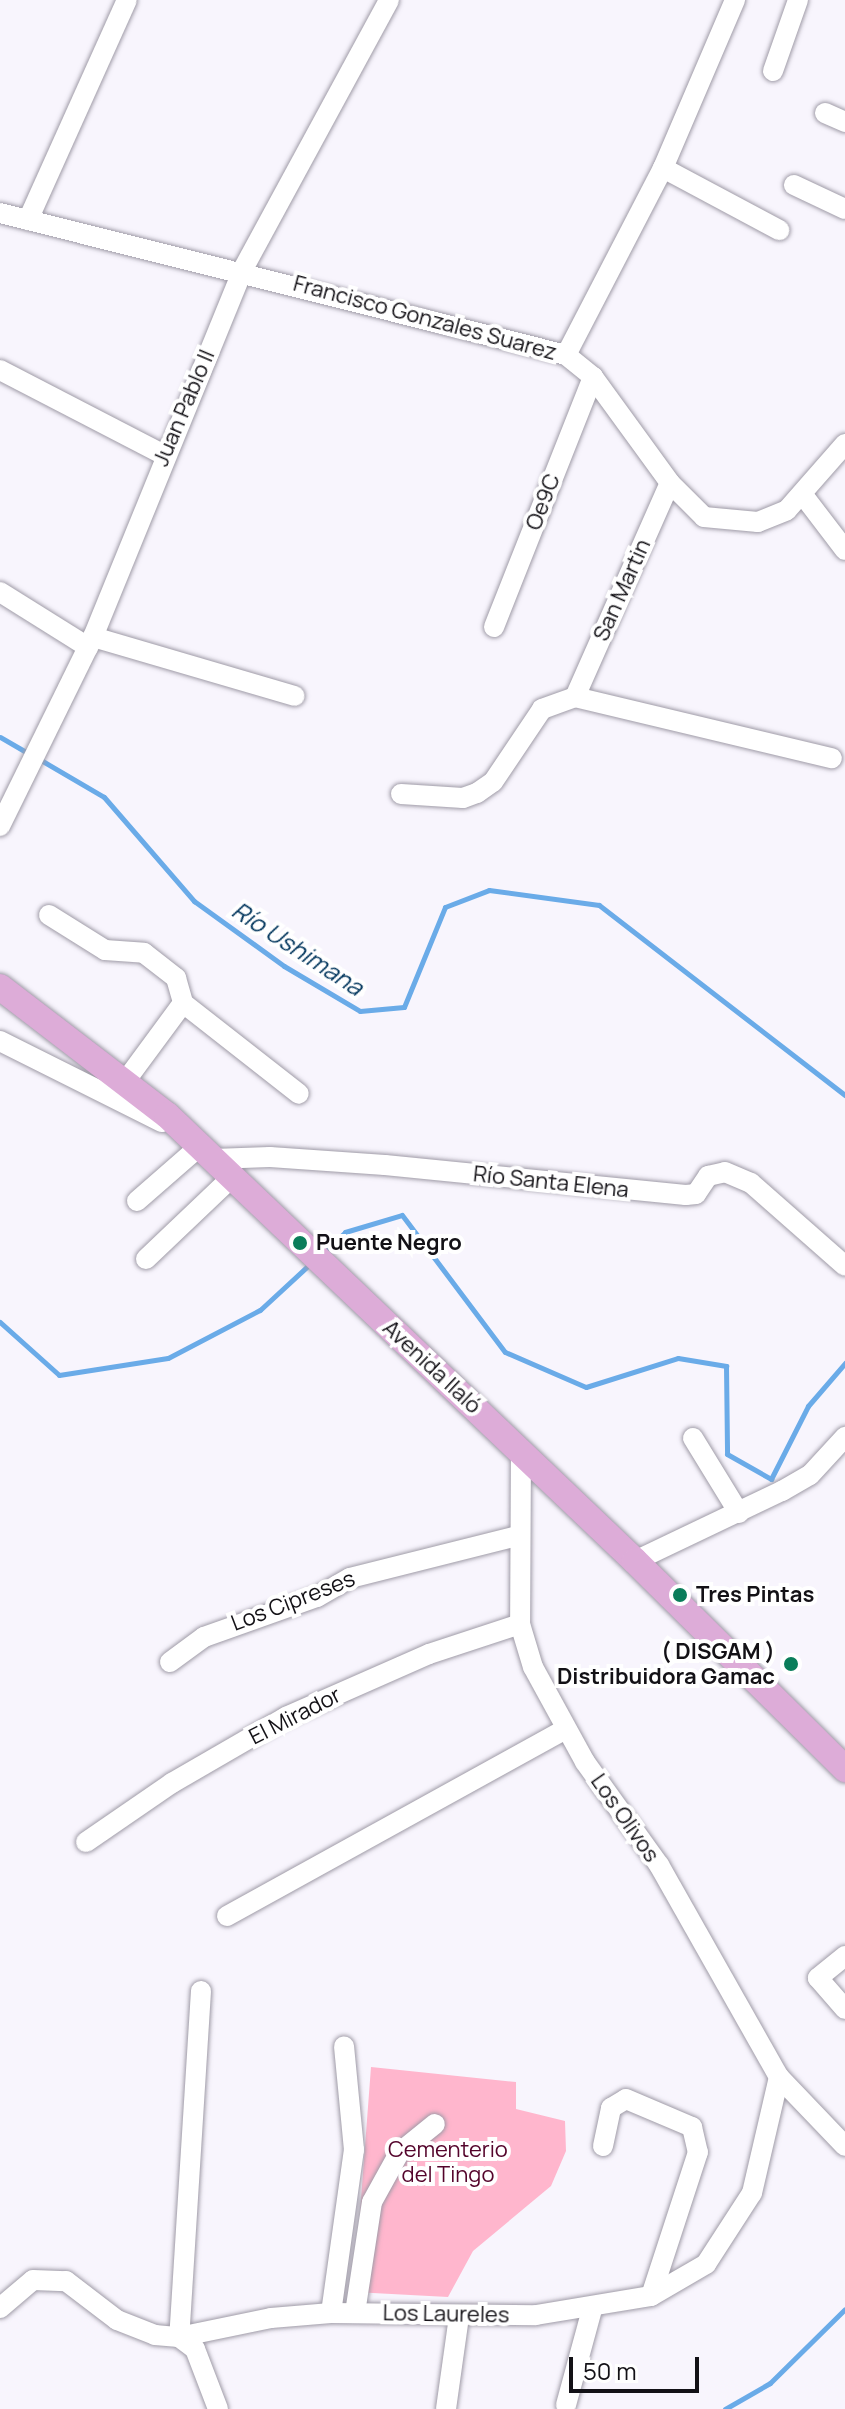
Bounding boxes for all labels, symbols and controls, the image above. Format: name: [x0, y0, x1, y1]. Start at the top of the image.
street label: Francisco Gonzales Suarez: [291, 270, 559, 366]
street label: Juan Pablo II: [148, 346, 220, 470]
street label: Oe9C: [520, 470, 566, 534]
street label: San Martin: [588, 535, 656, 645]
water label: Río Ushimana: [227, 895, 369, 1001]
street label: Río Santa Elena: [472, 1161, 630, 1203]
place label: Puente Negro: [316, 1230, 462, 1256]
marker: Puente Negro: [291, 1234, 309, 1252]
street label: Avenida Ilaló: [377, 1315, 487, 1419]
street label: Los Cipreses: [227, 1565, 359, 1637]
place label: Tres Pintas: [696, 1582, 814, 1608]
marker: Tres Pintas: [671, 1586, 689, 1604]
place label: ( DISGAM ) Distribuidora Gamac: [557, 1638, 775, 1690]
marker: ( DISGAM ) Distribuidora Gamac: [782, 1655, 800, 1673]
street label: El Mirador: [245, 1682, 345, 1750]
street label: Los Olivos: [585, 1769, 665, 1867]
park label: Cementerio del Tingo: [388, 2136, 508, 2188]
street label: Los Laureles: [382, 2300, 510, 2328]
scale bar: [573, 2341, 703, 2391]
text: 50 m: [583, 2354, 637, 2387]

